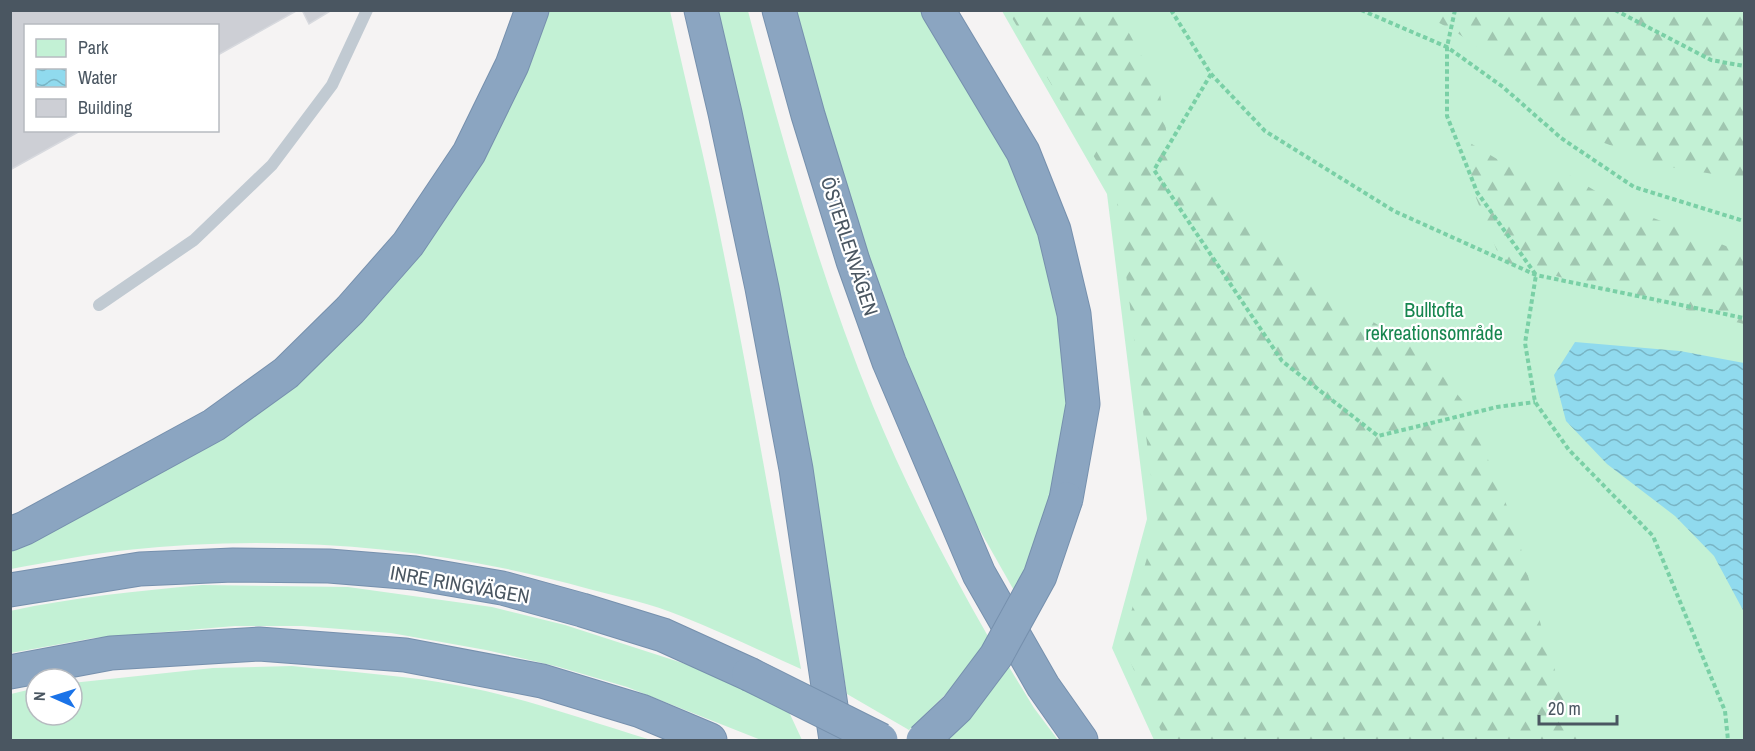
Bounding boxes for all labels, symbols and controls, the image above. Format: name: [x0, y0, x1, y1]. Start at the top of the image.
legend: [24, 24, 219, 132]
text: Park: [78, 35, 109, 60]
text: Water: [78, 65, 117, 90]
text: Building: [78, 95, 133, 120]
street label: ÖSTERLENVÄGEN: [815, 173, 885, 319]
park label: Bulltofta rekreationsområde: [1365, 296, 1503, 346]
street label: INRE RINGVÄGEN: [388, 558, 532, 610]
north arrow: [24, 667, 84, 727]
scale bar: [1539, 688, 1617, 726]
text: N: [28, 691, 50, 702]
text: 20 m: [1548, 696, 1581, 721]

